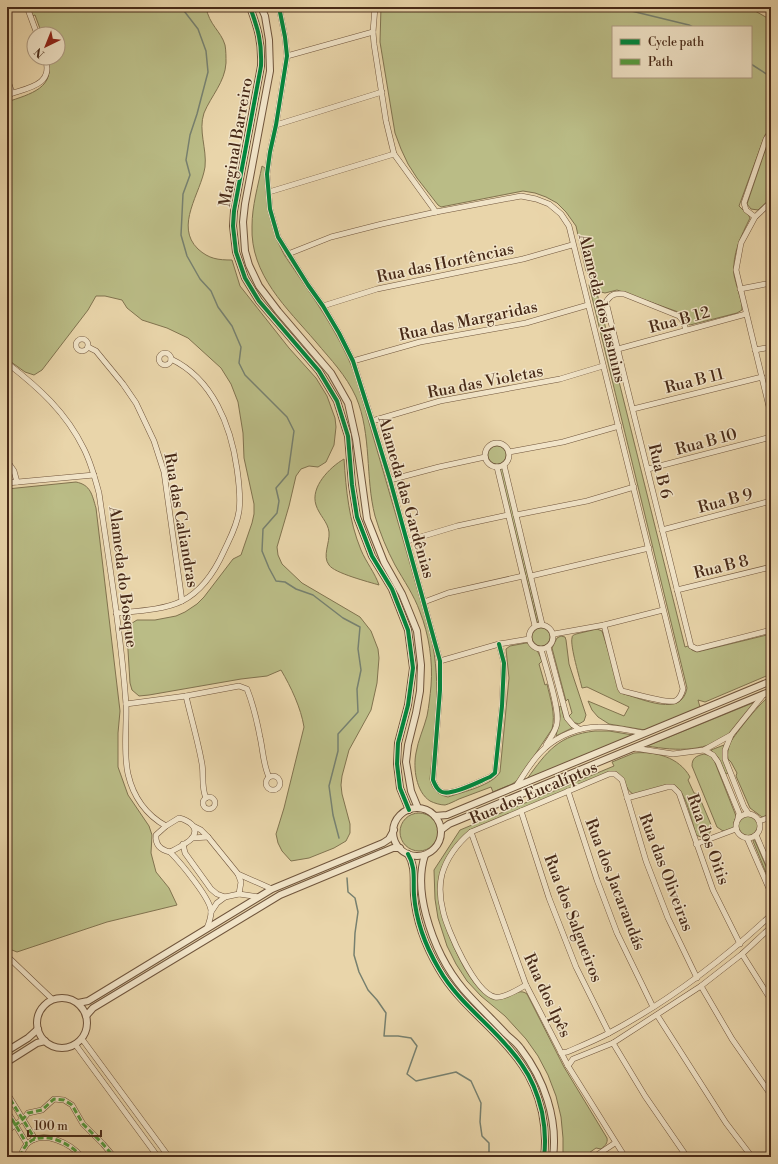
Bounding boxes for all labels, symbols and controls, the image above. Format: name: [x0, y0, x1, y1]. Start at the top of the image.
north arrow: [26, 26, 66, 66]
legend: [612, 26, 752, 78]
text: Cycle path: [648, 35, 704, 50]
text: N: [32, 44, 48, 61]
text: Path: [648, 55, 673, 70]
street label: Marginal Barreiro: [215, 76, 257, 208]
street label: Alameda dos Jasmins: [574, 231, 630, 385]
street label: Rua das Hortências: [375, 239, 516, 287]
street label: Rua das Margaridas: [397, 297, 539, 345]
street label: Rua B 12: [647, 302, 712, 338]
street label: Rua das Violetas: [426, 361, 545, 403]
street label: Rua B 11: [663, 364, 726, 398]
street label: Alameda das Gardênias: [373, 413, 439, 581]
street label: Rua B 10: [673, 424, 739, 460]
street label: Rua B 6: [644, 442, 677, 501]
street label: Rua das Caliandras: [159, 451, 203, 589]
street label: Rua B 9: [696, 484, 755, 518]
street label: Alameda do Bosque: [104, 504, 142, 649]
street label: Rua B 8: [692, 550, 751, 583]
street label: Rua dos Eucalíptos: [466, 757, 600, 829]
street label: Rua dos Oitis: [682, 791, 734, 888]
street label: Rua das Oliveiras: [634, 811, 698, 934]
street label: Rua dos Jacarandás: [581, 816, 649, 953]
street label: Rua dos Salgueiros: [539, 852, 607, 985]
street label: Rua dos Ipês: [519, 950, 575, 1041]
scale bar: [28, 1112, 101, 1138]
text: 100 m: [34, 1119, 68, 1134]

